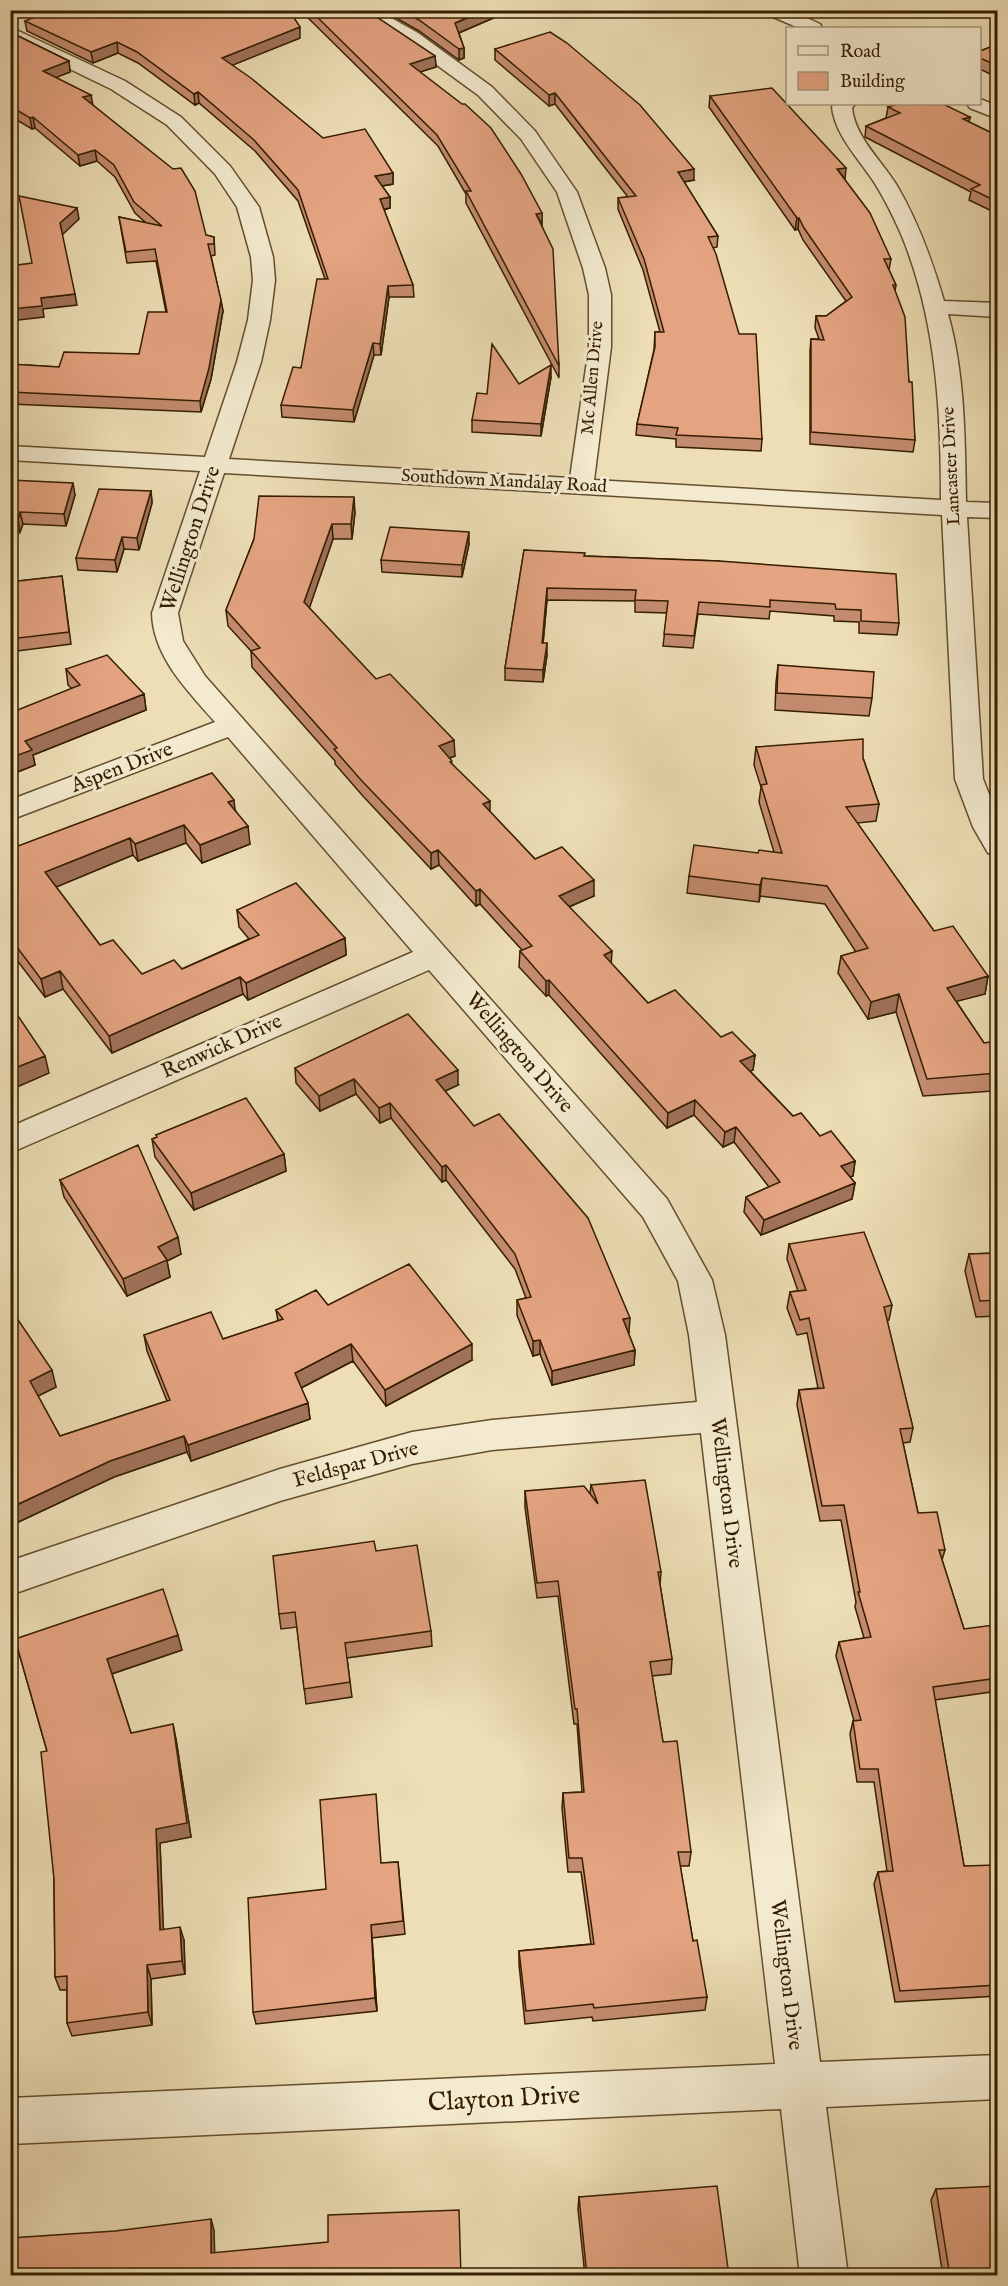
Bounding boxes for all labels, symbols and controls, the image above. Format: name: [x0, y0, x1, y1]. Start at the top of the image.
legend: [786, 27, 981, 105]
text: Road: [840, 41, 881, 64]
text: Building: [840, 71, 905, 94]
street label: Mc Allen Drive: [577, 320, 609, 436]
street label: Lancaster Drive: [937, 406, 967, 526]
street label: Wellington Drive: [155, 462, 227, 615]
street label: Southdown Mandalay Road: [401, 465, 608, 499]
street label: Aspen Drive: [66, 736, 177, 800]
street label: Wellington Drive: [459, 987, 579, 1119]
street label: Renwick Drive: [157, 1008, 287, 1086]
street label: Wellington Drive: [703, 1416, 749, 1570]
street label: Feldspar Drive: [290, 1435, 422, 1495]
street label: Wellington Drive: [763, 1898, 809, 2052]
street label: Clayton Drive: [427, 2079, 581, 2119]

